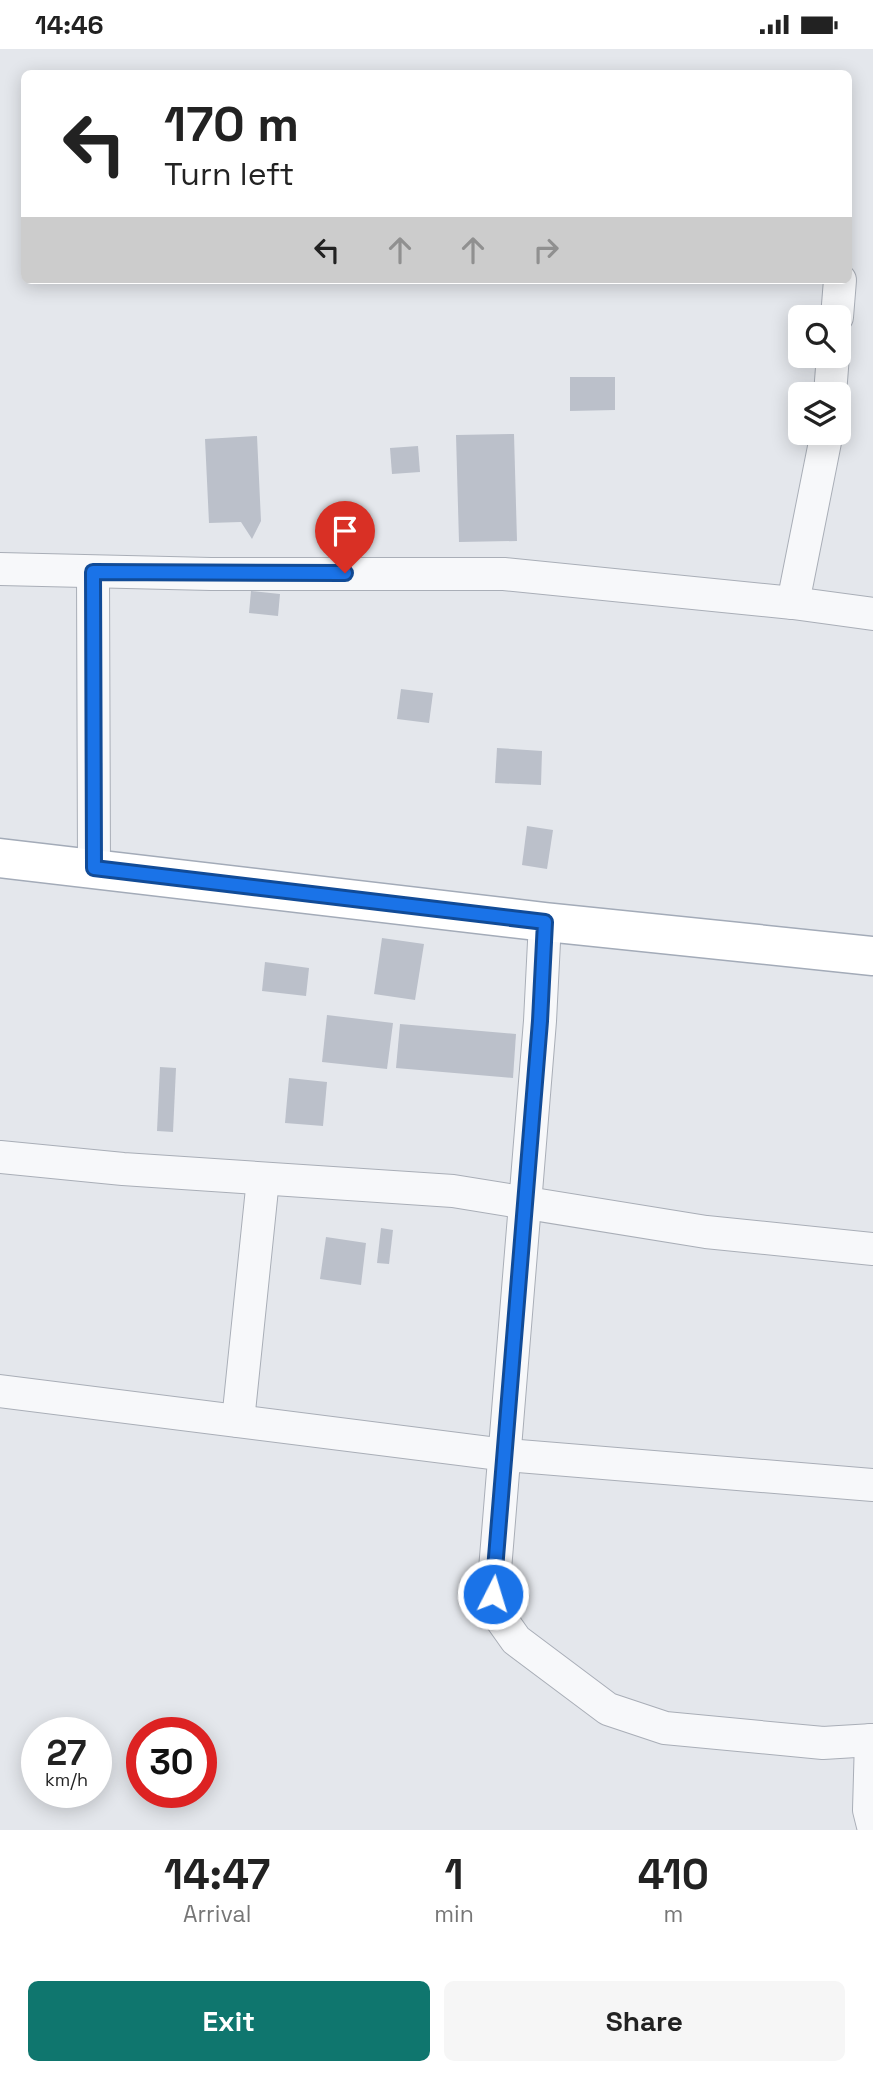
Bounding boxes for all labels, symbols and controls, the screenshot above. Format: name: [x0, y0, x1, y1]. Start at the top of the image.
text: 14:46: [35, 8, 104, 42]
text: 170 m: [164, 93, 299, 155]
icon: left: [49, 98, 140, 189]
text: Turn left: [164, 154, 294, 194]
icon: left: [308, 231, 346, 269]
icon: ahead: [381, 231, 419, 269]
icon: ahead: [454, 231, 492, 269]
icon: right: [527, 231, 565, 269]
map controls: [788, 305, 851, 445]
button: search: [788, 305, 851, 368]
button: layers: [788, 382, 851, 445]
pin: [315, 501, 375, 573]
icon: arrive: [326, 512, 364, 550]
position arrow: [456, 1557, 530, 1631]
speed limit sign: 30: [126, 1717, 217, 1808]
text: 27: [47, 1731, 86, 1775]
text: km/h: [45, 1768, 88, 1791]
text: 14:47: [164, 1848, 270, 1901]
text: 1: [445, 1848, 464, 1901]
text: 410: [638, 1848, 709, 1901]
text: Arrival: [183, 1899, 251, 1929]
text: min: [434, 1899, 474, 1929]
text: m: [663, 1899, 683, 1929]
button: Exit: [28, 1981, 430, 2061]
button: Share: [444, 1981, 845, 2061]

